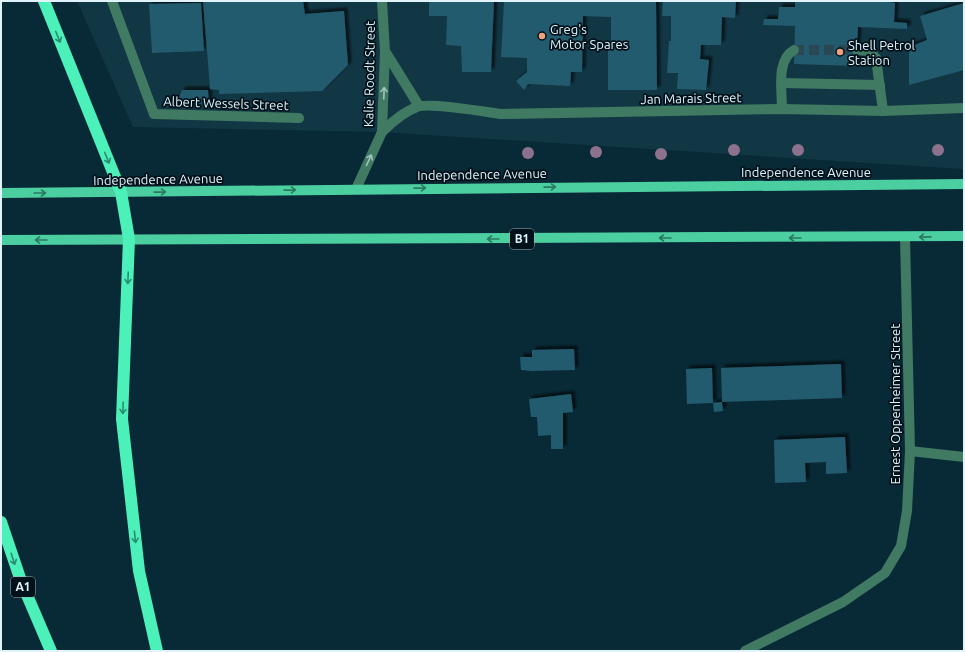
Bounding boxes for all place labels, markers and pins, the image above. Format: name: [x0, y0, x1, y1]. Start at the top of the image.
place label: Greg's Motor Spares: [550, 22, 629, 51]
marker: Greg's Motor Spares: [537, 31, 547, 41]
place label: Shell Petrol Station: [848, 38, 916, 67]
marker: Shell Petrol Station: [835, 47, 845, 57]

